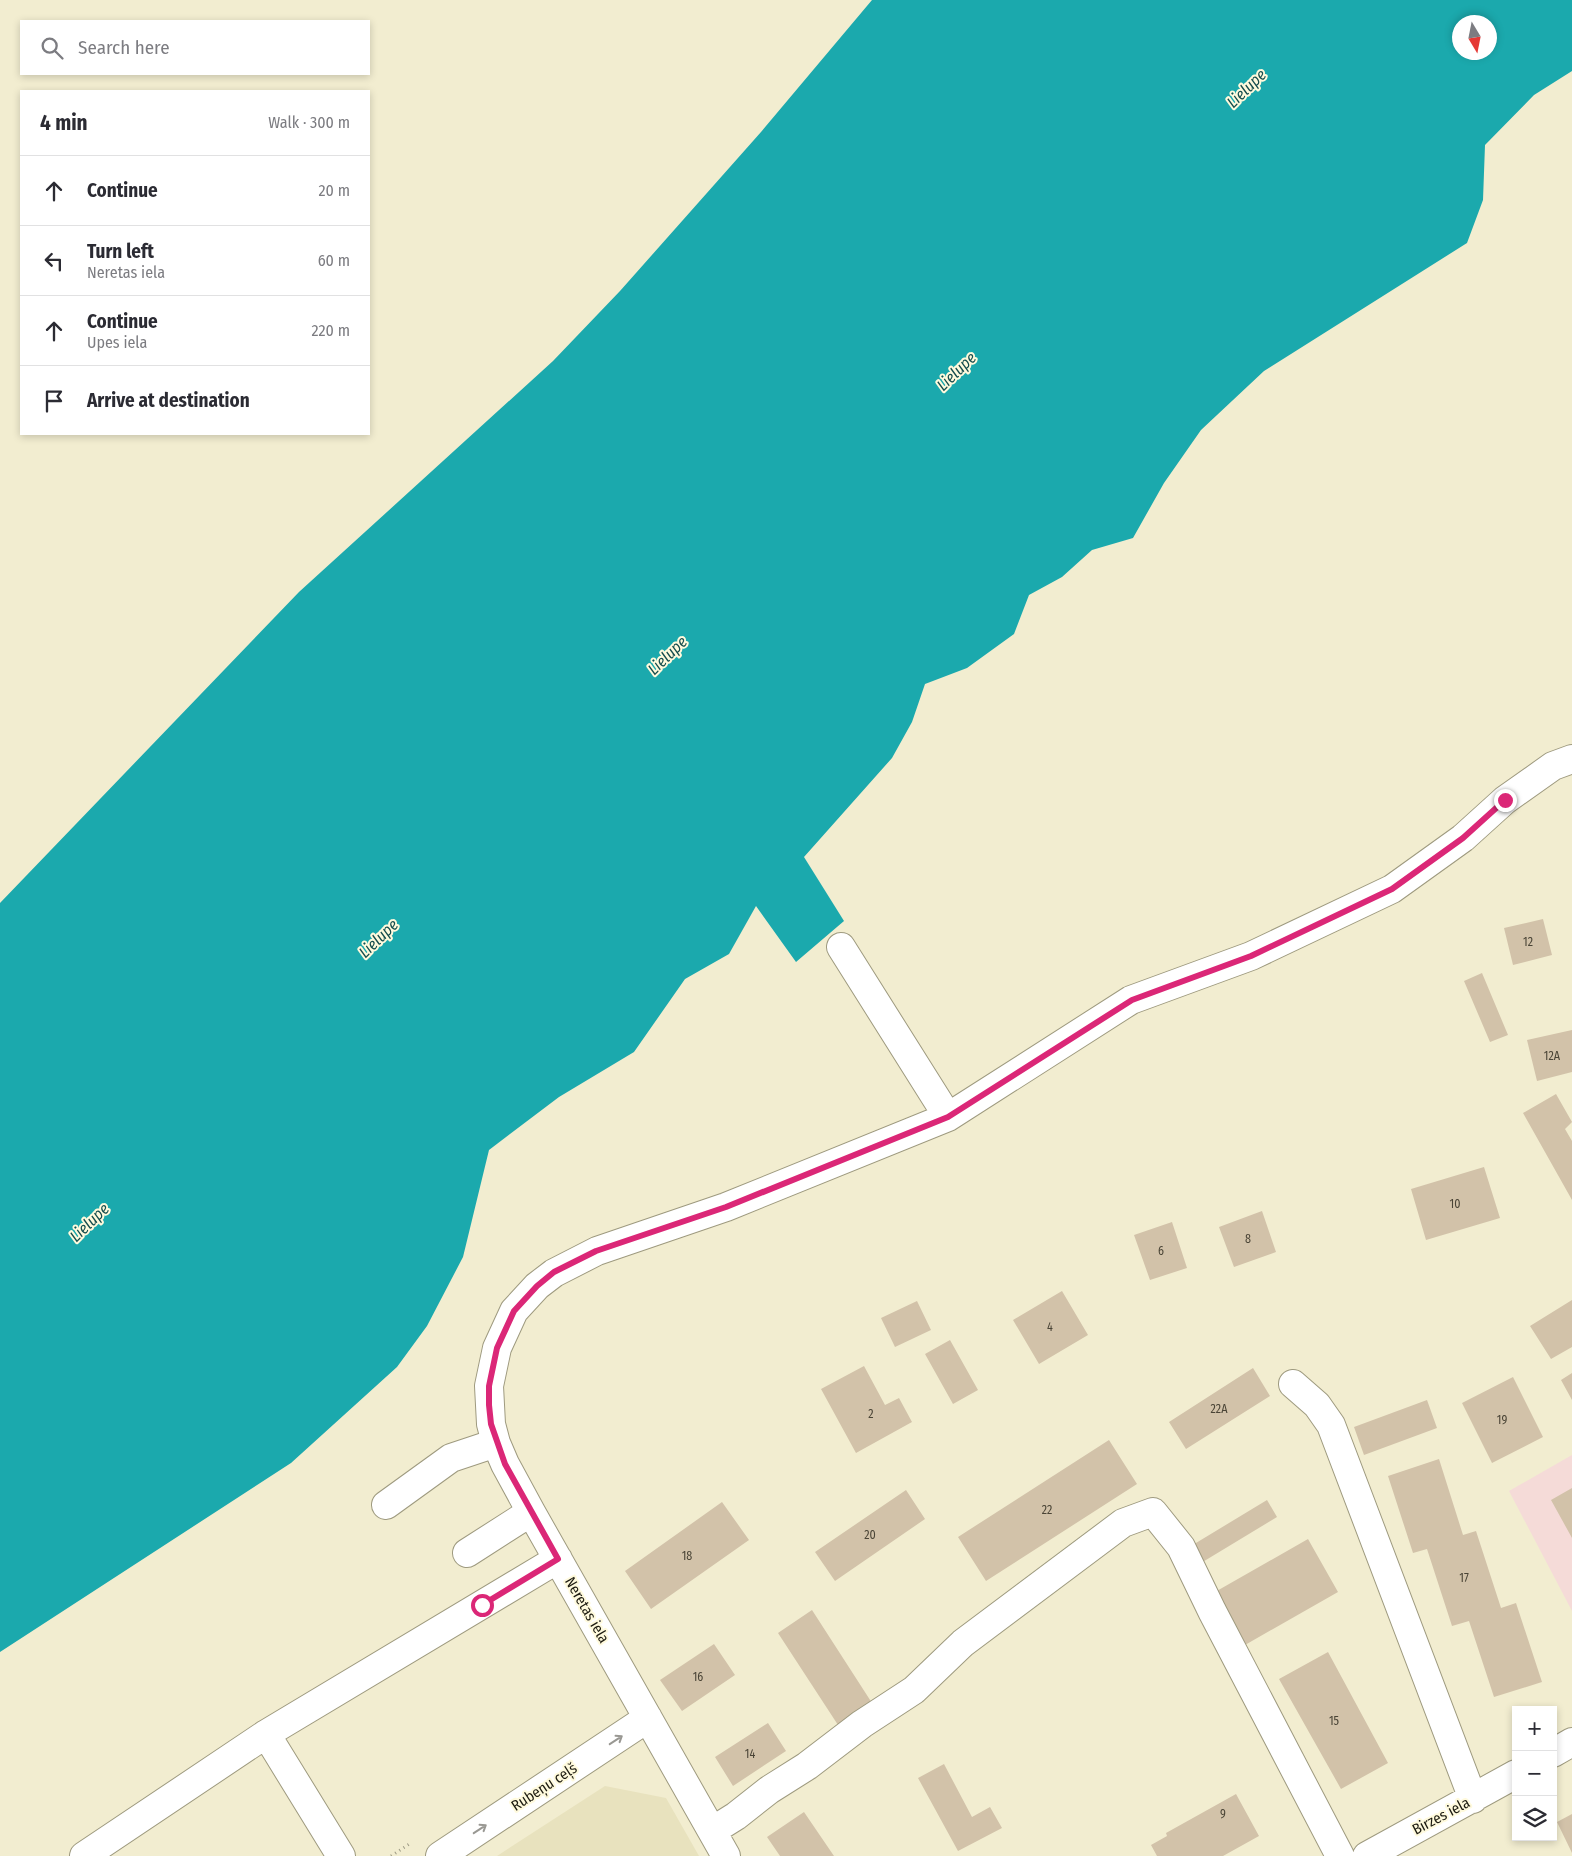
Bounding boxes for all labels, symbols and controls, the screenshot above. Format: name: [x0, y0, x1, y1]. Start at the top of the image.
north arrow: [1452, 15, 1497, 60]
search box: [20, 20, 370, 75]
icon: search: [38, 34, 66, 62]
text: Search here: [78, 36, 170, 59]
water label: Lielupe: [1223, 65, 1270, 112]
text: 4 min: [40, 110, 88, 136]
text: Walk · 300 m: [268, 113, 350, 132]
icon: ahead: [40, 177, 68, 205]
text: Continue: [87, 179, 158, 202]
text: 20 m: [319, 181, 350, 200]
text: Turn left: [87, 240, 154, 263]
icon: left: [40, 247, 68, 275]
text: 60 m: [318, 251, 350, 270]
text: Neretas iela: [87, 263, 165, 282]
text: Continue: [87, 310, 158, 333]
icon: ahead: [40, 317, 68, 345]
text: 220 m: [311, 321, 350, 340]
text: Upes iela: [87, 333, 147, 352]
water label: Lielupe: [933, 348, 980, 395]
icon: arrive: [40, 387, 68, 415]
text: Arrive at destination: [87, 389, 250, 412]
water label: Lielupe: [644, 632, 691, 679]
route end: [1494, 789, 1517, 812]
water label: Lielupe: [355, 915, 402, 962]
house number: 12: [1523, 935, 1533, 949]
house number: 12A: [1544, 1049, 1561, 1063]
house number: 10: [1450, 1197, 1460, 1211]
water label: Lielupe: [66, 1199, 113, 1246]
house number: 8: [1245, 1232, 1251, 1246]
house number: 6: [1158, 1244, 1164, 1258]
house number: 4: [1047, 1320, 1053, 1334]
house number: 22A: [1211, 1402, 1228, 1416]
house number: 2: [868, 1407, 874, 1421]
house number: 19: [1497, 1413, 1507, 1427]
house number: 22: [1042, 1503, 1052, 1517]
house number: 20: [864, 1528, 876, 1542]
house number: 18: [682, 1549, 692, 1563]
house number: 17: [1459, 1571, 1469, 1585]
street label: Neretas iela: [561, 1574, 613, 1646]
route start: [471, 1594, 494, 1617]
house number: 16: [693, 1670, 703, 1684]
map controls: [1512, 1706, 1557, 1841]
button: +: [1512, 1706, 1557, 1751]
house number: 15: [1329, 1714, 1340, 1728]
one-way arrow: [609, 1734, 623, 1745]
house number: 14: [745, 1747, 755, 1761]
button: −: [1512, 1751, 1557, 1796]
street label: Rubeņu ceļš: [508, 1759, 581, 1816]
street label: Birzes iela: [1409, 1793, 1473, 1839]
button: layers: [1512, 1796, 1557, 1841]
house number: 9: [1220, 1807, 1226, 1821]
one-way arrow: [473, 1824, 487, 1834]

